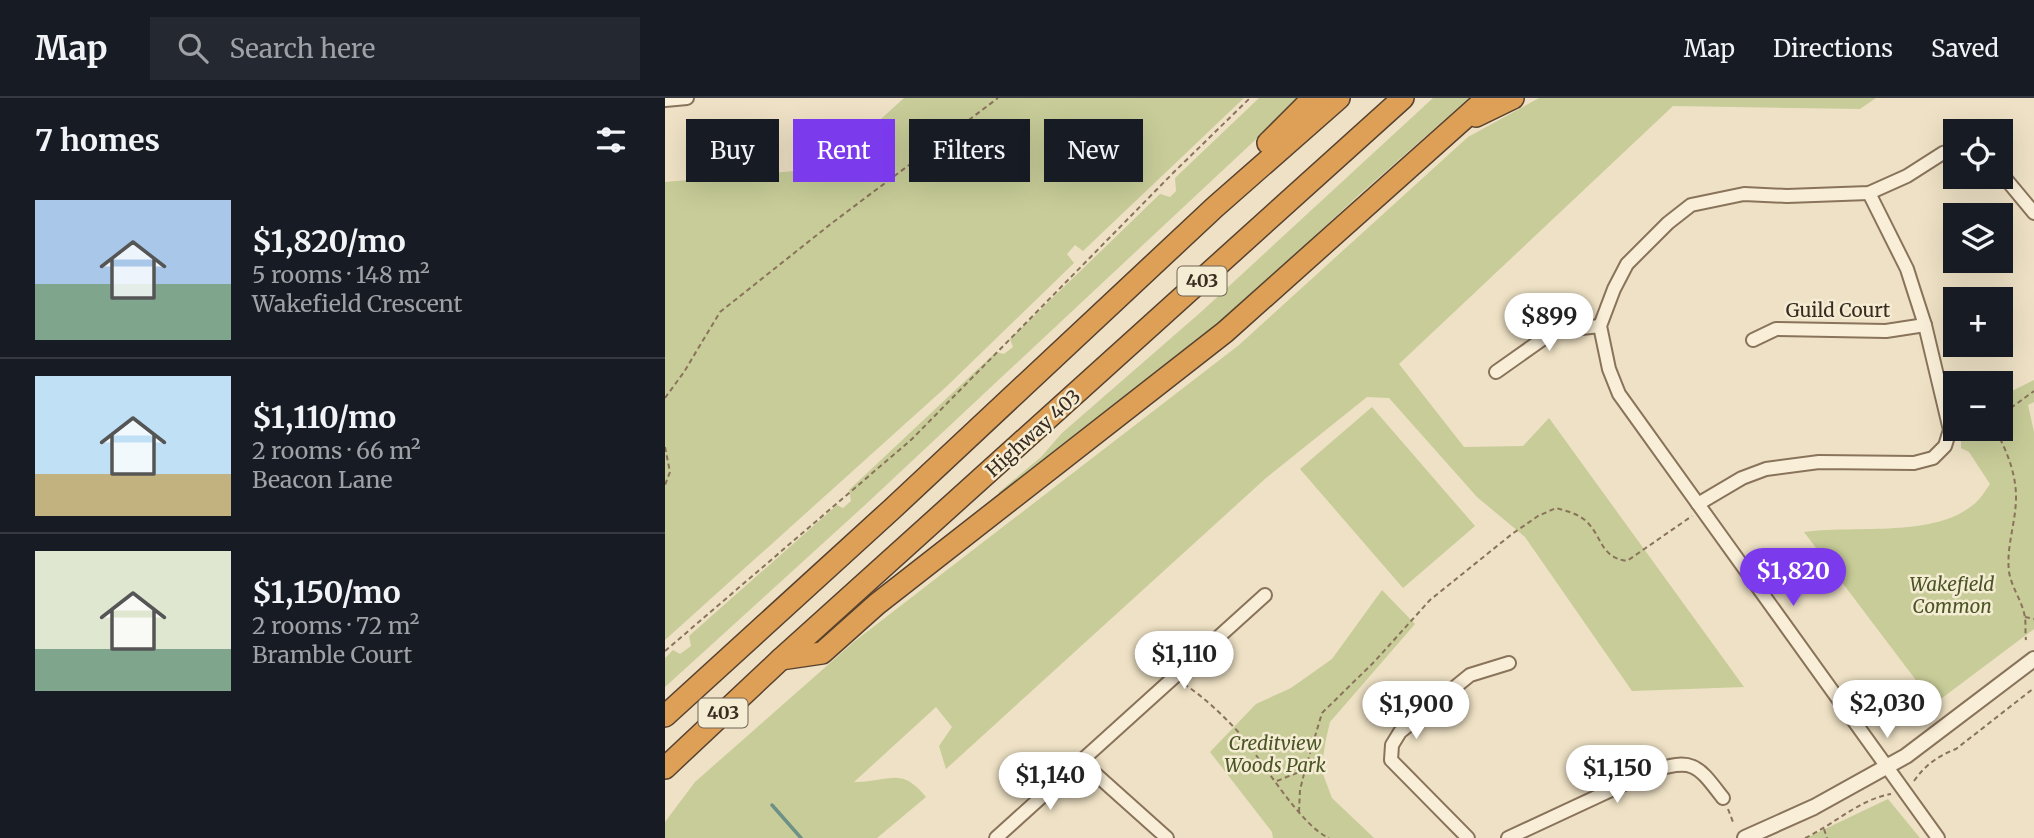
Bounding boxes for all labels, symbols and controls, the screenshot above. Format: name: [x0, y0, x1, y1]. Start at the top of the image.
search box: [150, 17, 640, 80]
text: Map: [35, 28, 108, 69]
icon: search: [174, 29, 212, 67]
text: Search here: [230, 32, 375, 65]
text: Map: [1684, 33, 1735, 64]
text: Directions: [1773, 33, 1893, 64]
text: Saved: [1931, 33, 1999, 64]
chip: Buy: [686, 119, 779, 182]
chip: Rent: [793, 119, 895, 182]
chip: Filters: [909, 119, 1030, 182]
chip: New: [1044, 119, 1143, 182]
map controls: [1943, 119, 2013, 441]
button: locate: [1943, 119, 2013, 189]
text: 7 homes: [35, 121, 160, 159]
icon: filters: [592, 121, 630, 159]
button: layers: [1943, 203, 2013, 273]
text: $1,820/mo: [252, 222, 406, 260]
icon: home: [91, 228, 175, 312]
text: 5 rooms · 148 m²: [252, 260, 430, 289]
road number: 403: [1177, 266, 1227, 296]
button: +: [1943, 287, 2013, 357]
text: Wakefield Crescent: [252, 289, 462, 318]
pin: $899: [1508, 294, 1590, 353]
street label: Guild Court: [1786, 298, 1891, 322]
text: $899: [1520, 301, 1578, 330]
button: −: [1943, 371, 2013, 441]
street label: Highway 403: [981, 384, 1085, 482]
text: $1,110/mo: [252, 398, 396, 436]
icon: home: [91, 404, 175, 488]
text: 2 rooms · 66 m²: [252, 436, 421, 465]
text: Beacon Lane: [252, 465, 392, 494]
pin: $1,820: [1736, 548, 1850, 608]
text: $1,820: [1756, 556, 1830, 585]
park label: Wakefield Common: [1910, 572, 1994, 618]
text: $1,150/mo: [252, 573, 401, 611]
icon: home: [91, 579, 175, 663]
text: 2 rooms · 72 m²: [252, 611, 419, 640]
pin: $1,110: [1127, 632, 1241, 691]
text: $1,110: [1151, 639, 1217, 668]
text: Bramble Court: [252, 640, 412, 669]
pin: $2,030: [1830, 680, 1944, 740]
pin: $1,900: [1359, 682, 1473, 741]
text: $2,030: [1849, 688, 1925, 717]
text: $1,900: [1378, 689, 1454, 718]
road number: 403: [699, 698, 747, 728]
park label: Creditview Woods Park: [1224, 731, 1326, 777]
pin: $1,150: [1560, 746, 1674, 805]
pin: $1,140: [993, 752, 1107, 812]
text: $1,150: [1582, 753, 1652, 782]
text: $1,140: [1015, 760, 1085, 789]

